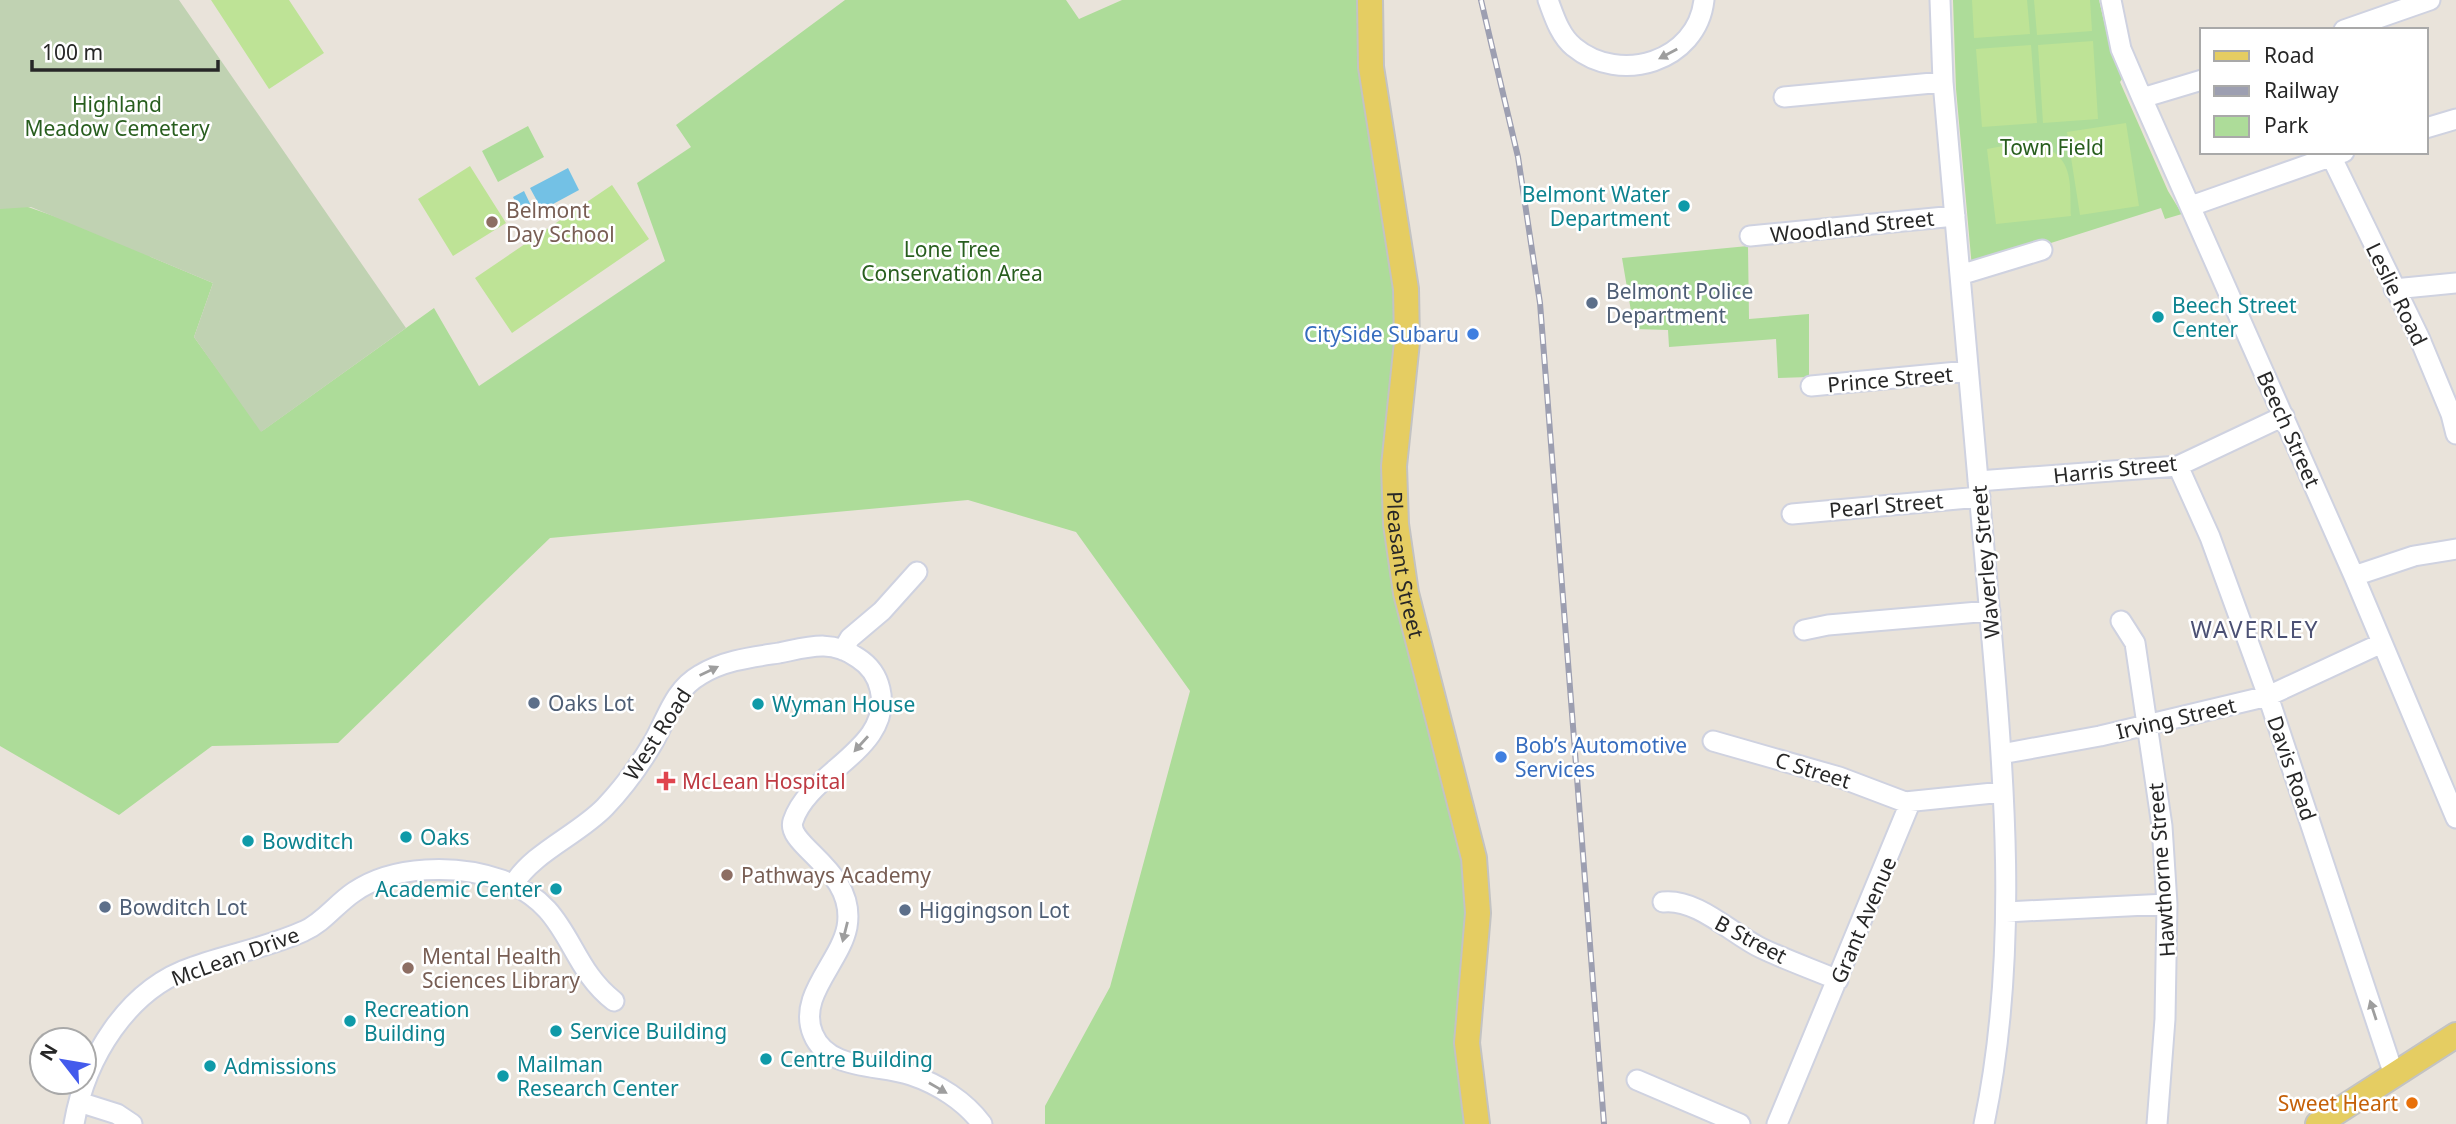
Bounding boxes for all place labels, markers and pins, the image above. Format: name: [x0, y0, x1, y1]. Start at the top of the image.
place label: Belmont Water Department: [1522, 180, 1670, 232]
place label: Belmont Day School: [506, 196, 615, 248]
marker: Belmont Water Department: [1676, 198, 1692, 214]
marker: Belmont Day School: [484, 214, 500, 230]
place label: Belmont Police Department: [1606, 277, 1753, 329]
place label: Beech Street Center: [2172, 291, 2297, 343]
marker: Belmont Police Department: [1584, 295, 1600, 311]
marker: Beech Street Center: [2150, 309, 2166, 325]
place label: CitySide Subaru: [1304, 320, 1459, 348]
marker: CitySide Subaru: [1465, 326, 1481, 342]
place label: Oaks Lot: [548, 689, 635, 717]
place label: Wyman House: [772, 690, 915, 718]
marker: Oaks Lot: [526, 695, 542, 711]
marker: Wyman House: [750, 696, 766, 712]
place label: Bob’s Automotive Services: [1515, 731, 1687, 783]
marker: Bob’s Automotive Services: [1493, 749, 1509, 765]
place label: McLean Hospital: [682, 767, 846, 795]
marker: McLean Hospital: [656, 771, 676, 791]
place label: Oaks: [420, 823, 469, 851]
place label: Bowditch: [262, 827, 353, 855]
marker: Oaks: [398, 829, 414, 845]
marker: Bowditch: [240, 833, 256, 849]
place label: Pathways Academy: [741, 861, 931, 889]
marker: Pathways Academy: [719, 867, 735, 883]
place label: Academic Center: [375, 875, 542, 903]
marker: Academic Center: [548, 881, 564, 897]
place label: Bowditch Lot: [119, 893, 248, 921]
place label: Higgingson Lot: [919, 896, 1070, 924]
marker: Bowditch Lot: [97, 899, 113, 915]
marker: Higgingson Lot: [897, 902, 913, 918]
place label: Mental Health Sciences Library: [422, 942, 580, 994]
marker: Mental Health Sciences Library: [400, 960, 416, 976]
place label: Recreation Building: [364, 995, 470, 1047]
marker: Recreation Building: [342, 1013, 358, 1029]
place label: Service Building: [570, 1017, 727, 1045]
marker: Service Building: [548, 1023, 564, 1039]
place label: Centre Building: [780, 1045, 933, 1073]
place label: Mailman Research Center: [517, 1050, 679, 1102]
marker: Centre Building: [758, 1051, 774, 1067]
place label: Admissions: [224, 1052, 337, 1080]
marker: Admissions: [202, 1058, 218, 1074]
marker: Mailman Research Center: [495, 1068, 511, 1084]
place label: Sweet Heart: [2278, 1089, 2398, 1117]
marker: Sweet Heart: [2404, 1095, 2420, 1111]

